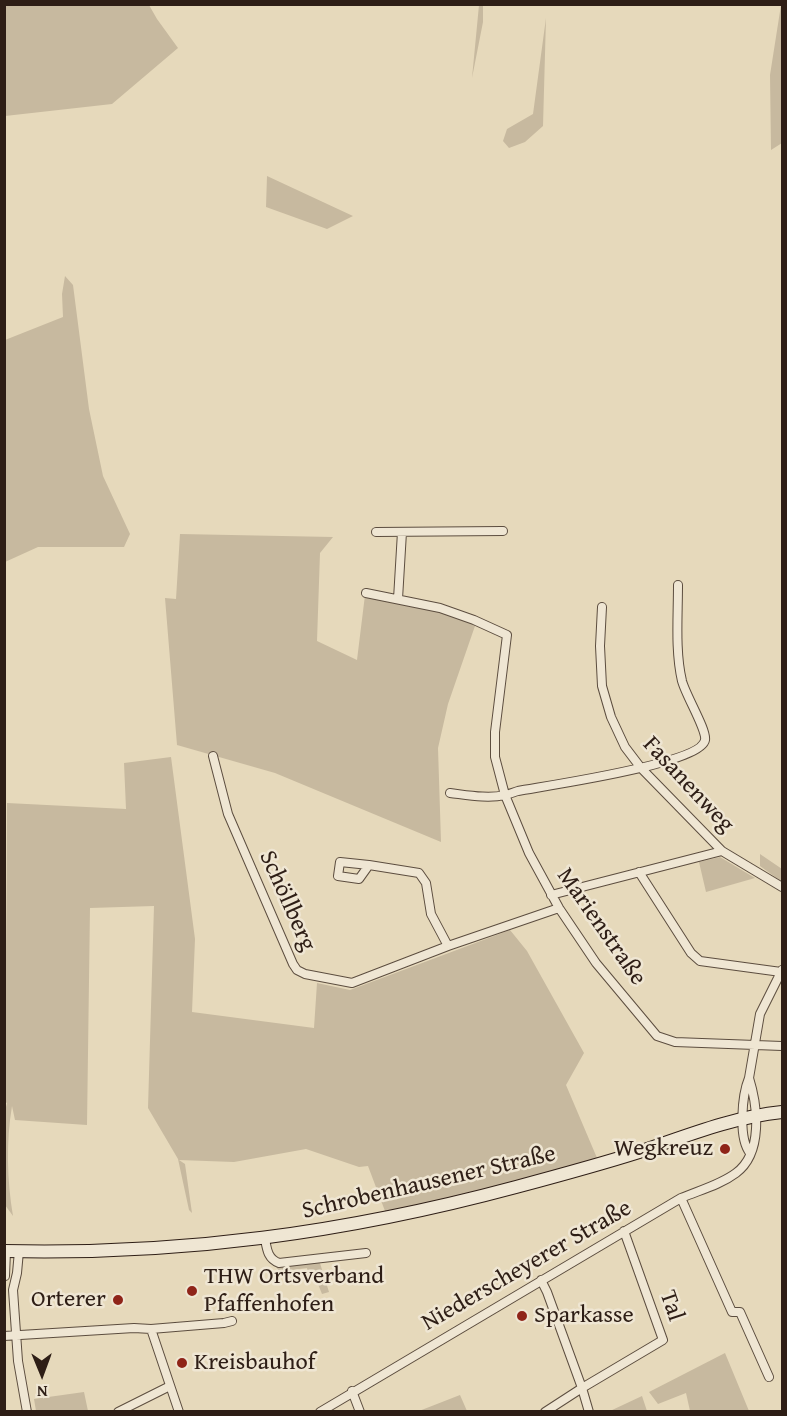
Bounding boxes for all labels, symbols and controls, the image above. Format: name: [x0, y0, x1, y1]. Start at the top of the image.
street label: Fasanenweg: [636, 731, 740, 839]
street label: Schöllberg: [252, 846, 322, 956]
street label: Marienstraße: [550, 863, 652, 991]
place label: Wegkreuz: [614, 1135, 713, 1163]
street label: Schrobenhausener Straße: [299, 1140, 559, 1226]
marker: Wegkreuz: [718, 1142, 732, 1156]
street label: Niederscheyerer Straße: [417, 1194, 637, 1338]
place label: THW Ortsverband Pfaffenhofen: [204, 1263, 384, 1319]
marker: THW Ortsverband Pfaffenhofen: [185, 1284, 199, 1298]
place label: Orterer: [31, 1286, 106, 1314]
street label: Tal: [652, 1287, 690, 1325]
marker: Orterer: [111, 1293, 125, 1307]
place label: Sparkasse: [534, 1302, 634, 1330]
marker: Sparkasse: [515, 1309, 529, 1323]
north arrow: [12, 1344, 72, 1404]
place label: Kreisbauhof: [194, 1349, 315, 1377]
marker: Kreisbauhof: [175, 1356, 189, 1370]
text: N: [37, 1380, 48, 1404]

